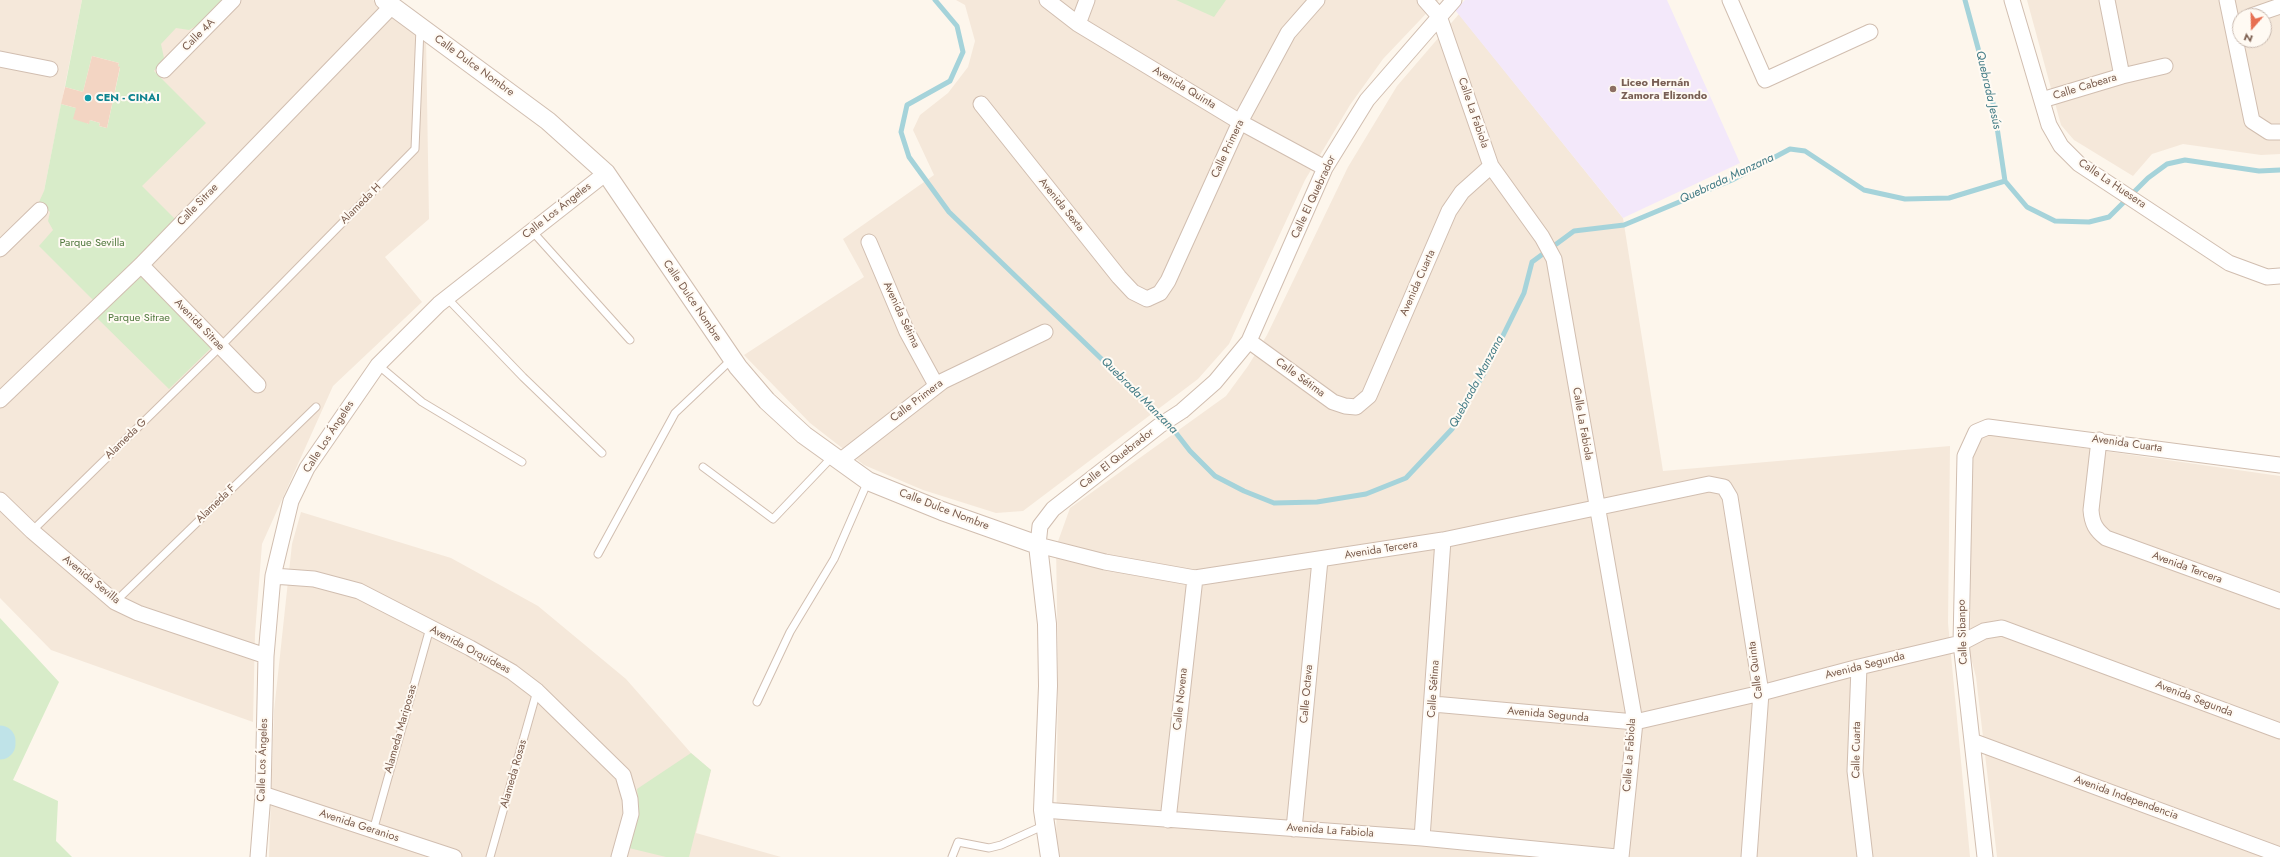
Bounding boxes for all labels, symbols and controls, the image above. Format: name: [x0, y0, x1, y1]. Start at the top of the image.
north arrow: [2232, 8, 2272, 48]
street label: Calle 4A: [180, 16, 218, 54]
text: N: [2241, 29, 2255, 47]
street label: Calle Dulce Nombre: [431, 33, 517, 99]
water label: Quebrada Jesús: [1972, 50, 2004, 130]
street label: Avenida Quinta: [1150, 64, 1218, 112]
street label: Calle Cabeara: [2052, 71, 2118, 103]
street label: Calle La Fabiola: [1455, 76, 1491, 150]
place label: Liceo Hernán Zamora Elizondo: [1621, 76, 1707, 102]
marker: Liceo Hernán Zamora Elizondo: [1608, 84, 1618, 94]
place label: CEN - CINAI: [96, 91, 160, 105]
marker: CEN - CINAI: [83, 93, 93, 103]
street label: Calle Primera: [1209, 118, 1247, 180]
water label: Quebrada Manzana: [1678, 151, 1776, 207]
street label: Calle El Quebrador: [1289, 153, 1339, 241]
street label: Calle La Huesera: [2076, 156, 2148, 212]
street label: Avenida Sexta: [1036, 176, 1086, 234]
street label: Calle Los Ángeles: [520, 180, 594, 242]
street label: Calle Sitrae: [175, 181, 221, 229]
street label: Alameda H: [338, 181, 384, 227]
park label: Parque Sevilla: [59, 236, 125, 250]
street label: Avenida Cuarta: [1398, 248, 1438, 318]
street label: Calle Dulce Nombre: [660, 258, 724, 344]
street label: Avenida Sétima: [880, 280, 922, 350]
street label: Avenida Sitrae: [171, 296, 227, 354]
park label: Parque Sitrae: [108, 311, 170, 325]
water label: Quebrada Manzana: [1447, 333, 1507, 431]
water label: Quebrada Manzana: [1098, 355, 1180, 437]
street label: Calle Sétima: [1273, 356, 1327, 400]
street label: Calle Primera: [888, 377, 946, 425]
street label: Calle La Fabiola: [1569, 387, 1595, 461]
street label: Calle Los Ángeles: [301, 399, 357, 475]
street label: Alameda G: [102, 416, 150, 462]
street label: Calle El Quebrador: [1077, 426, 1157, 492]
street label: Avenida Cuarta: [2091, 433, 2163, 455]
street label: Alameda F: [194, 482, 238, 526]
street label: Calle Dulce Nombre: [897, 487, 991, 533]
street label: Avenida Tercera: [1344, 538, 1418, 562]
street label: Avenida Tercera: [2150, 549, 2224, 587]
street label: Avenida Sevilla: [60, 553, 122, 607]
street label: Calle Sibanpo: [1955, 599, 1971, 665]
street label: Avenida Orquídeas: [427, 623, 513, 677]
street label: Calle Quinta: [1746, 640, 1766, 700]
street label: Avenida Segunda: [1824, 650, 1906, 682]
street label: Calle Sétima: [1425, 660, 1443, 718]
street label: Calle Octava: [1298, 664, 1316, 724]
street label: Calle Novena: [1171, 667, 1191, 731]
street label: Avenida Segunda: [2154, 678, 2234, 720]
street label: Alameda Mariposas: [382, 683, 420, 775]
street label: Avenida Segunda: [1507, 705, 1589, 725]
street label: Calle Los Ángeles: [255, 718, 271, 802]
street label: Calle La Fabiola: [1621, 718, 1639, 792]
street label: Calle Cuarta: [1850, 721, 1864, 779]
street label: Alameda Rosas: [498, 738, 530, 810]
street label: Avenida Independencia: [2072, 773, 2180, 823]
street label: Avenida Geranios: [318, 807, 400, 845]
street label: Avenida La Fabiola: [1286, 821, 1374, 841]

